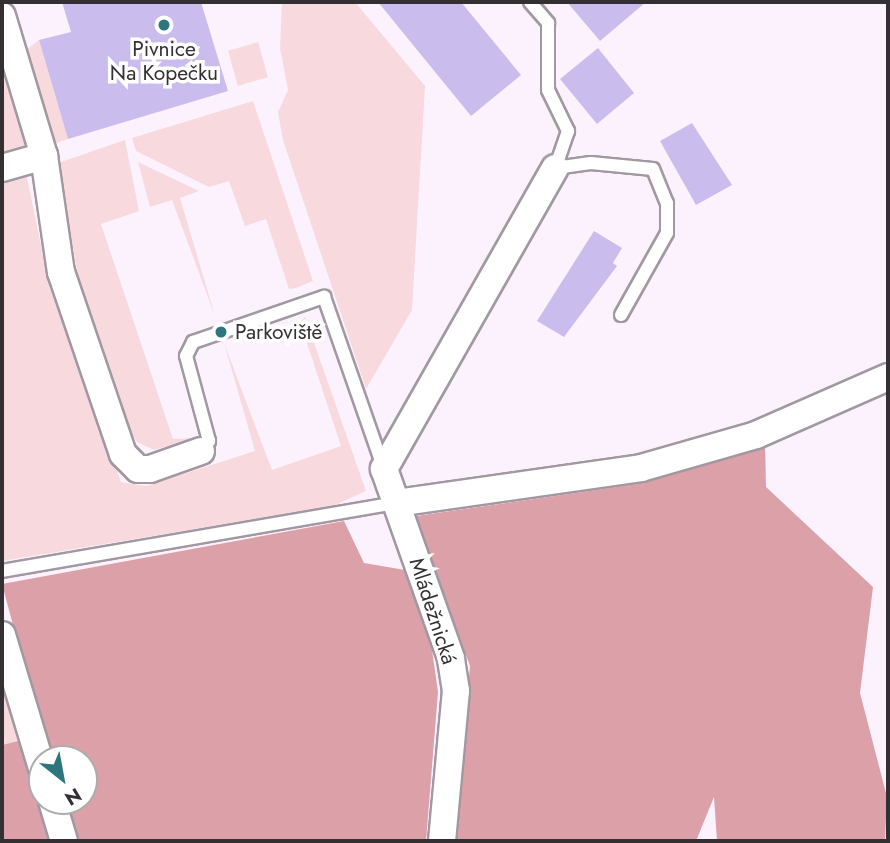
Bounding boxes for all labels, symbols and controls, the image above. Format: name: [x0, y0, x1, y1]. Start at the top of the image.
marker: Pivnice Na Kopečku: [156, 17, 172, 33]
place label: Pivnice Na Kopečku: [110, 36, 218, 86]
place label: Parkoviště: [235, 319, 322, 345]
marker: Parkoviště: [213, 324, 229, 340]
street label: Mládežnická: [404, 555, 462, 667]
north arrow: [28, 745, 98, 815]
text: N: [60, 781, 86, 812]

